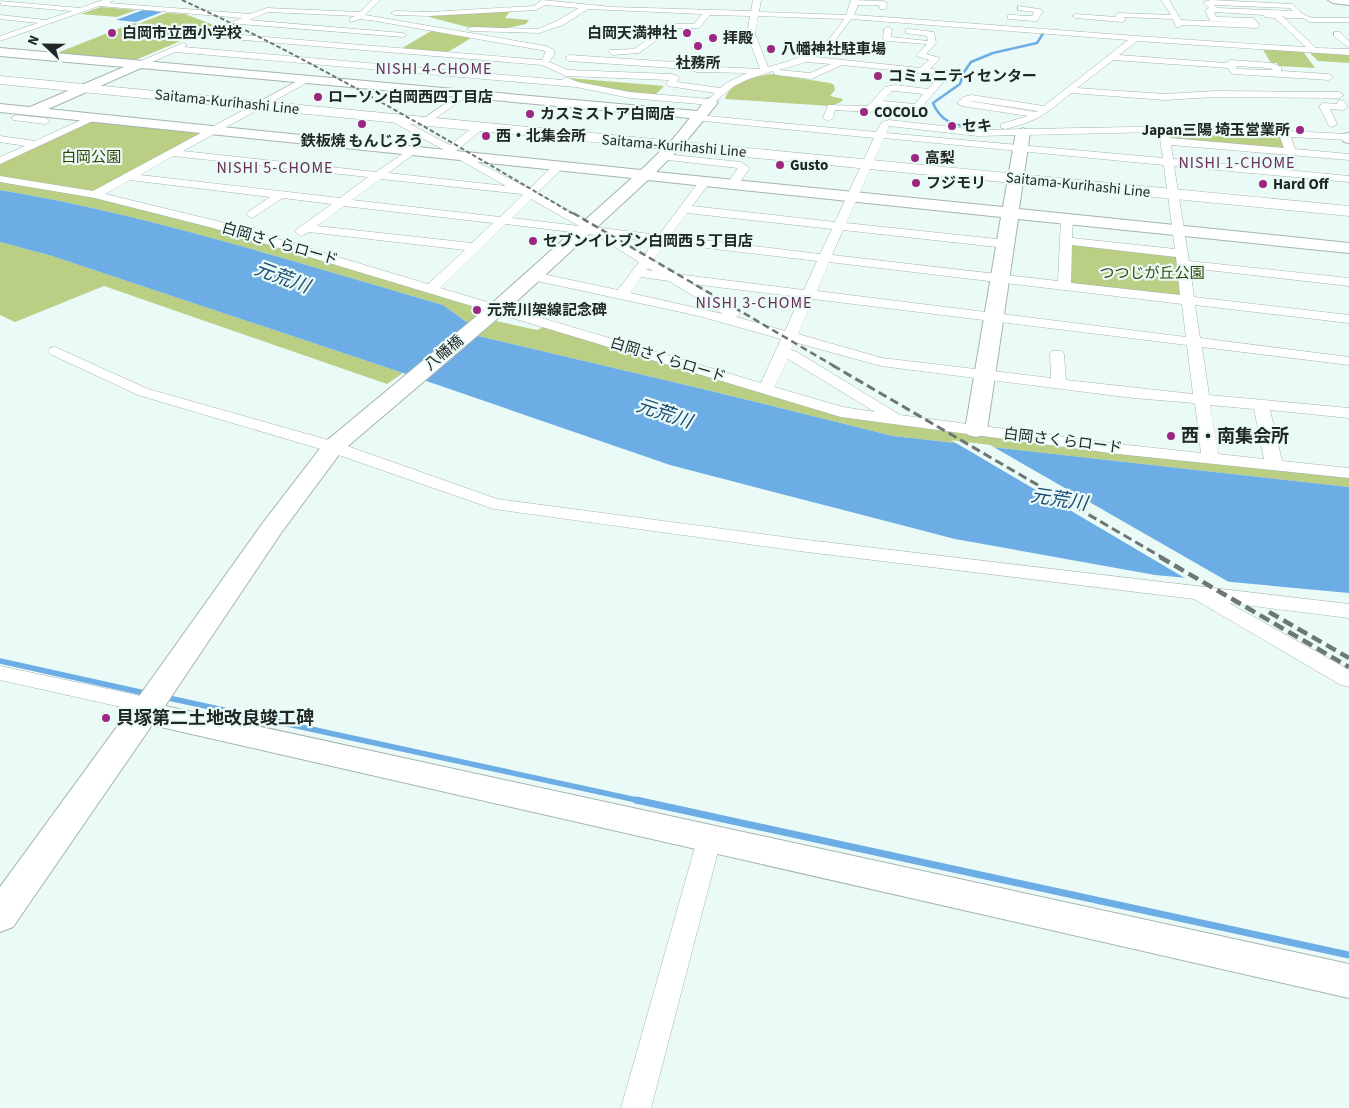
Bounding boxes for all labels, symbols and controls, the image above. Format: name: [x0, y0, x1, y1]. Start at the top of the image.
north arrow: [20, 20, 70, 70]
place label: 白岡市立西小学校: [122, 23, 242, 44]
place label: 白岡天満神社: [587, 23, 677, 44]
marker: 白岡市立西小学校: [106, 27, 118, 39]
marker: 白岡天満神社: [681, 27, 693, 39]
place label: 拝殿: [723, 28, 753, 49]
text: N: [23, 32, 45, 49]
marker: 拝殿: [707, 32, 719, 44]
place label: 八幡神社駐車場: [781, 39, 886, 60]
marker: 社務所: [692, 40, 704, 52]
marker: 八幡神社駐車場: [765, 43, 777, 55]
place label: 社務所: [675, 53, 721, 74]
district label: NISHI 4-CHOME: [375, 58, 493, 80]
place label: コミュニティセンター: [888, 66, 1037, 87]
marker: コミュニティセンター: [872, 70, 884, 82]
street label: Saitama-Kurihashi Line: [154, 84, 300, 120]
place label: ローソン白岡西四丁目店: [328, 87, 493, 108]
marker: ローソン白岡西四丁目店: [312, 91, 324, 103]
place label: COCOLO: [874, 102, 928, 123]
place label: カスミストア白岡店: [540, 104, 675, 125]
marker: COCOLO: [858, 106, 870, 118]
marker: カスミストア白岡店: [524, 108, 536, 120]
place label: セキ: [962, 116, 992, 137]
marker: 鉄板焼 もんじろう: [356, 118, 368, 130]
marker: セキ: [946, 120, 958, 132]
place label: Japan三陽 埼玉営業所: [1142, 120, 1290, 141]
marker: Japan三陽 埼玉営業所: [1294, 124, 1306, 136]
place label: 西・北集会所: [496, 126, 586, 147]
street label: Saitama-Kurihashi Line: [601, 129, 747, 163]
marker: 西・北集会所: [480, 130, 492, 142]
place label: 鉄板焼 もんじろう: [300, 131, 424, 152]
park label: 白岡公園: [61, 147, 121, 168]
place label: 高梨: [925, 148, 955, 169]
marker: 高梨: [909, 152, 921, 164]
district label: NISHI 1-CHOME: [1178, 152, 1296, 174]
place label: Gusto: [790, 155, 828, 176]
district label: NISHI 5-CHOME: [216, 157, 334, 179]
marker: Gusto: [774, 159, 786, 171]
street label: Saitama-Kurihashi Line: [1005, 167, 1151, 203]
place label: フジモリ: [926, 173, 986, 194]
place label: Hard Off: [1273, 174, 1330, 195]
marker: フジモリ: [910, 177, 922, 189]
marker: Hard Off: [1257, 178, 1269, 190]
street label: 白岡さくらロード: [219, 217, 341, 271]
place label: セブンイレブン白岡西５丁目店: [543, 231, 753, 252]
marker: セブンイレブン白岡西５丁目店: [527, 235, 539, 247]
water label: 元荒川: [251, 256, 315, 301]
park label: つつじが丘公園: [1099, 263, 1205, 284]
district label: NISHI 3-CHOME: [695, 292, 813, 314]
place label: 元荒川架線記念碑: [487, 300, 607, 321]
marker: 元荒川架線記念碑: [471, 304, 483, 316]
street label: 八幡橋: [420, 330, 468, 376]
street label: 白岡さくらロード: [608, 332, 728, 388]
water label: 元荒川: [633, 392, 697, 436]
street label: 白岡さくらロード: [1002, 423, 1124, 459]
place label: 西・南集会所: [1181, 424, 1289, 449]
marker: 西・南集会所: [1165, 430, 1177, 442]
water label: 元荒川: [1029, 482, 1091, 518]
place label: 貝塚第二土地改良竣工碑: [116, 706, 314, 731]
marker: 貝塚第二土地改良竣工碑: [100, 712, 112, 724]

